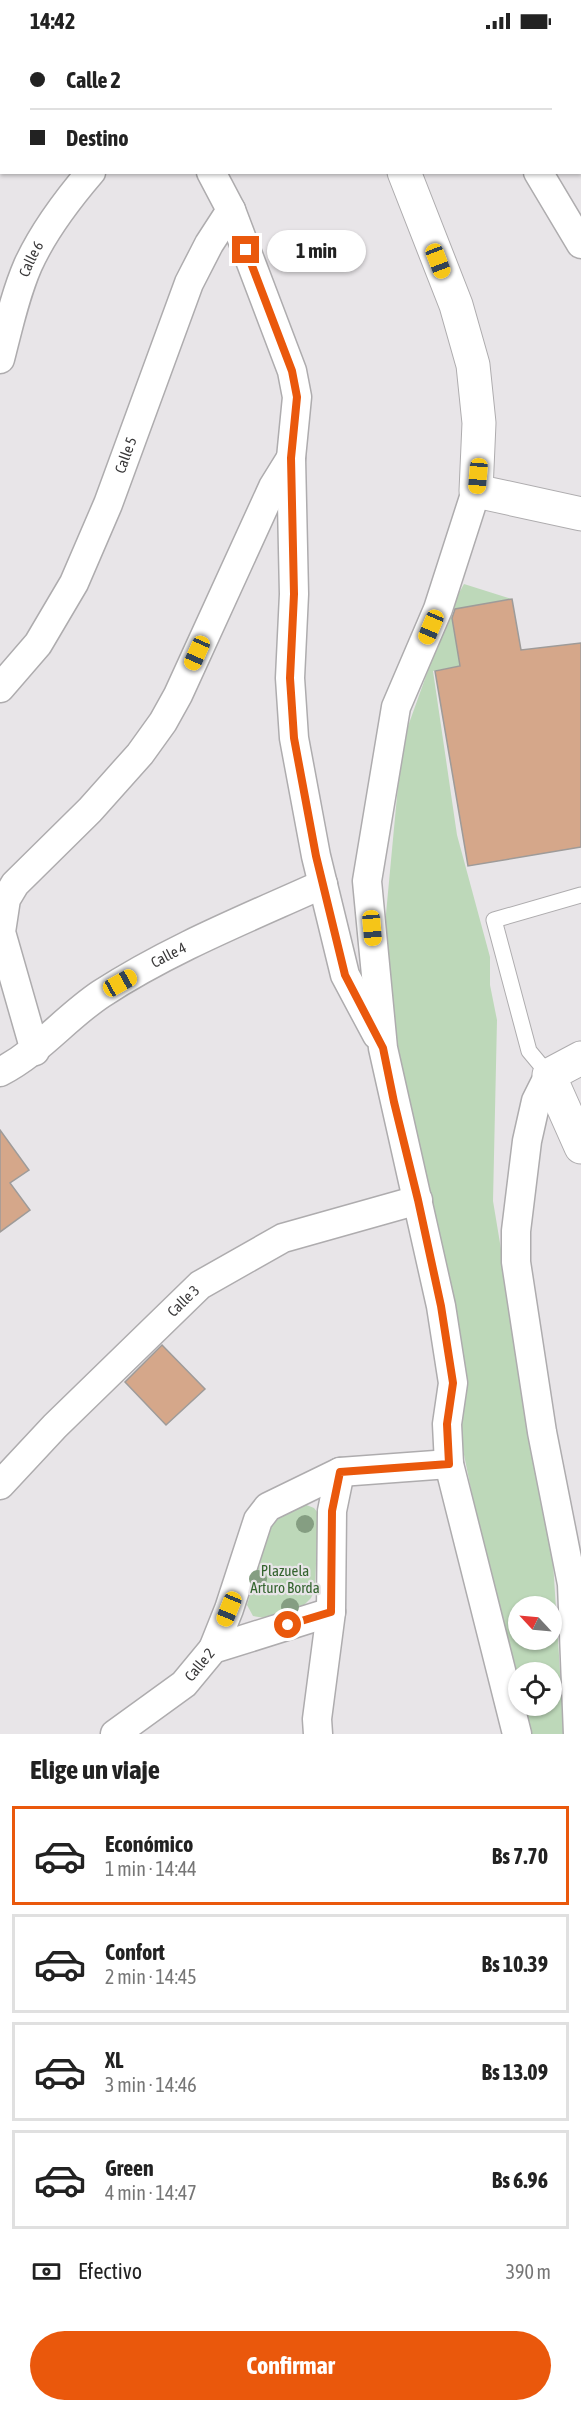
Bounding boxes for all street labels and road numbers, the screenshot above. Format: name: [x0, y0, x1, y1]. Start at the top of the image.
street label: Calle 6: [15, 238, 47, 279]
street label: Calle 5: [111, 434, 140, 476]
street label: Calle 4: [148, 939, 189, 971]
street label: Calle 3: [164, 1281, 203, 1320]
street label: Calle 2: [181, 1645, 218, 1684]

